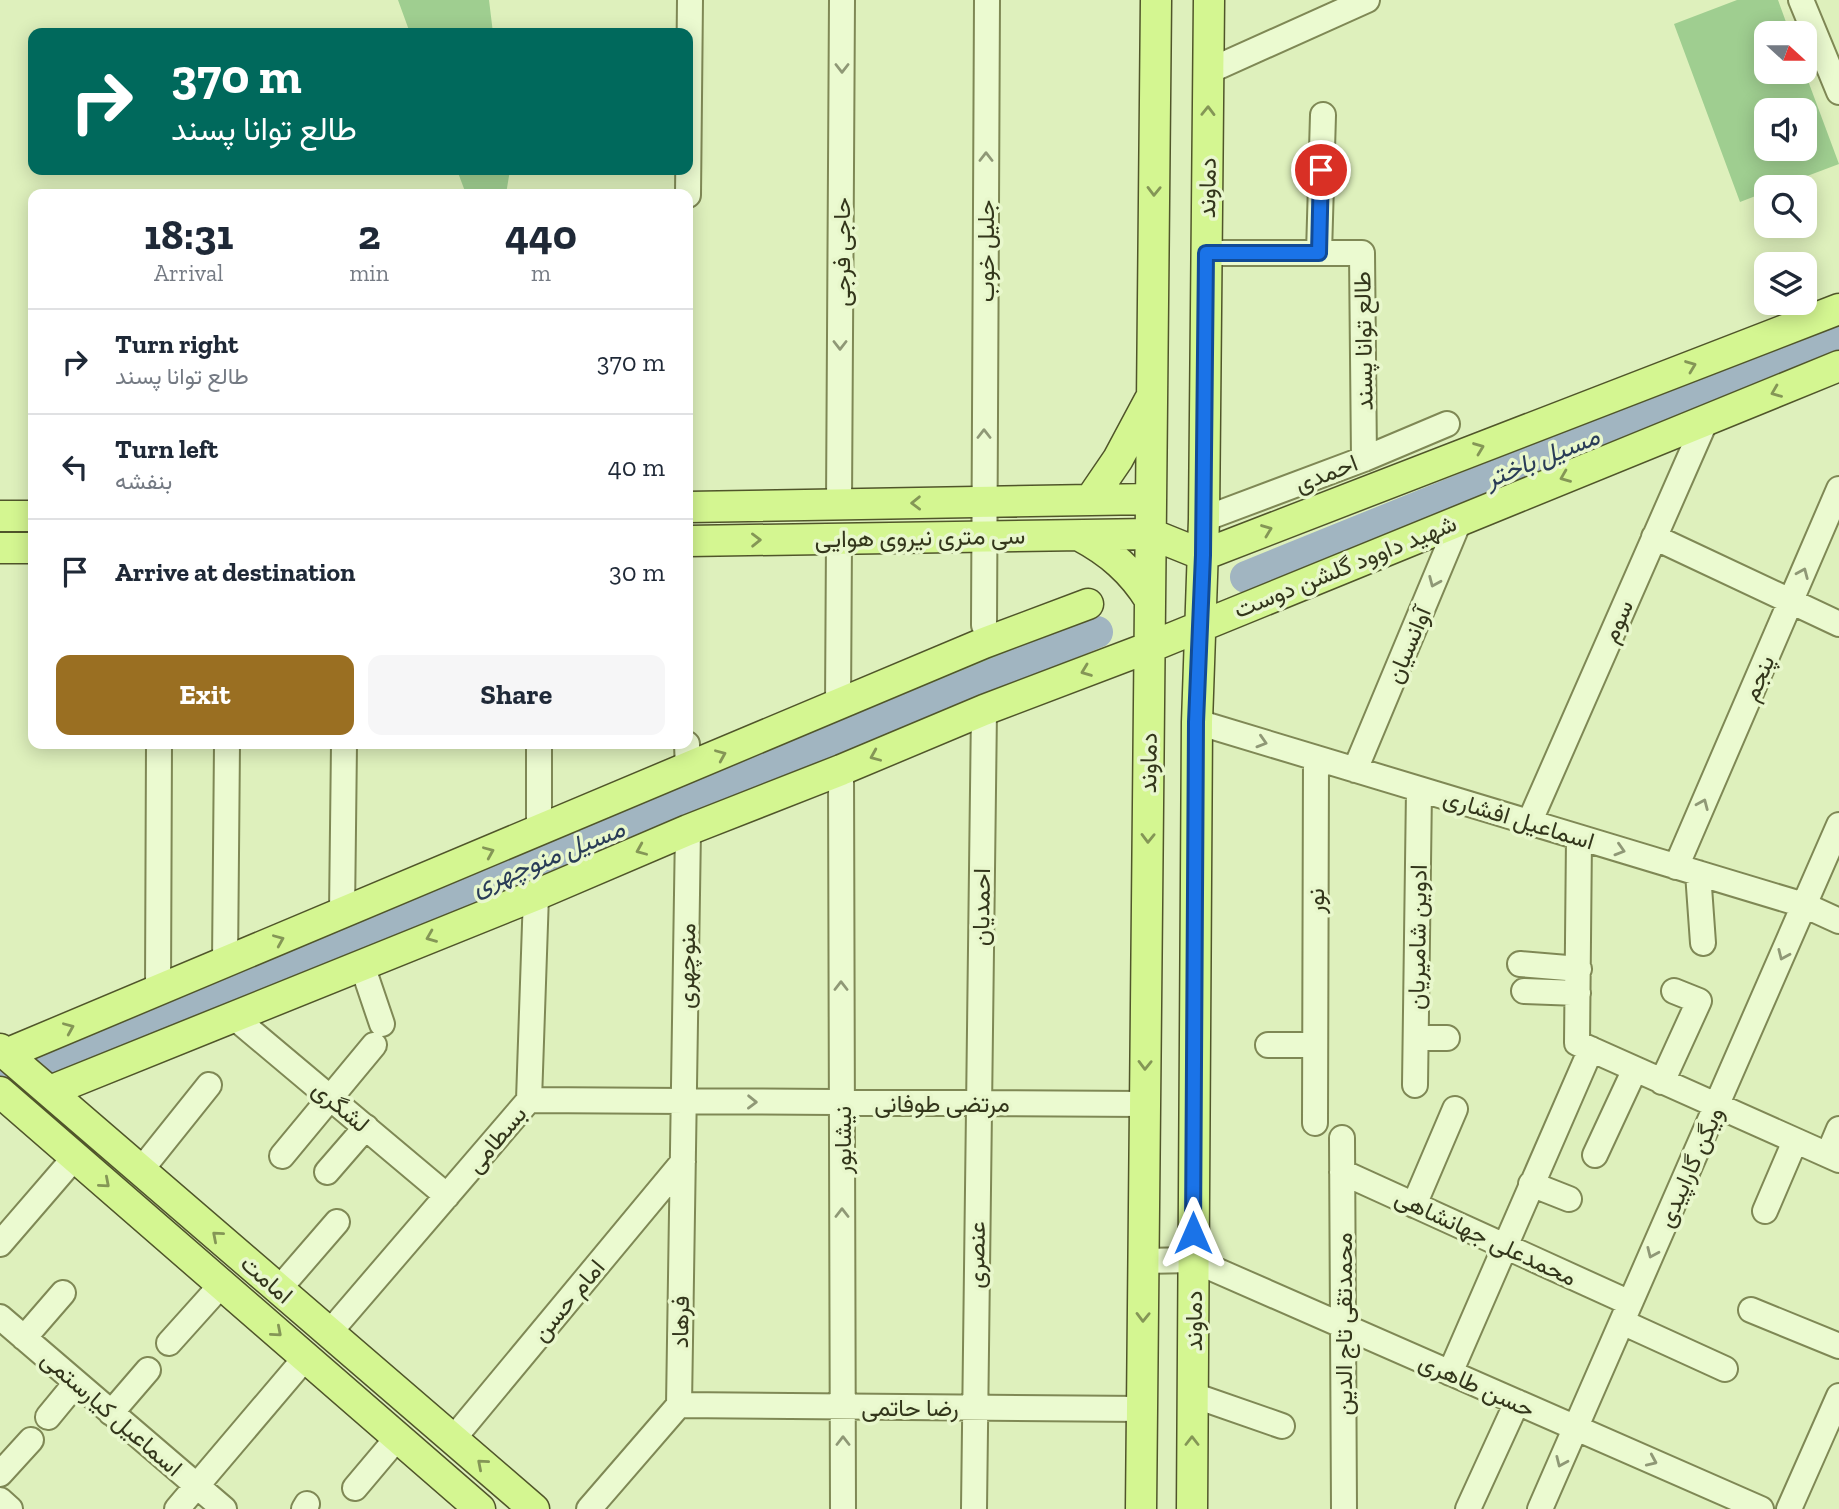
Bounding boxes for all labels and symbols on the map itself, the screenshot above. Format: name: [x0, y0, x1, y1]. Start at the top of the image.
north arrow: [1754, 21, 1816, 84]
one-way arrow: [834, 63, 850, 74]
one-way arrow: [1200, 105, 1216, 116]
pin: [1291, 140, 1351, 200]
one-way arrow: [978, 151, 994, 162]
street label: دماوند: [1192, 157, 1223, 219]
one-way arrow: [1146, 186, 1162, 196]
street label: حاجی فرجی: [827, 197, 857, 307]
street label: جلیل خوب: [971, 200, 1001, 302]
street label: طالع توانا پسند: [1347, 271, 1382, 411]
one-way arrow: [832, 340, 848, 350]
one-way arrow: [1684, 361, 1696, 375]
one-way arrow: [1770, 384, 1783, 398]
water label: مسیل باختر: [1478, 420, 1604, 495]
one-way arrow: [976, 428, 992, 438]
one-way arrow: [1472, 443, 1484, 457]
street label: احمدی: [1290, 448, 1362, 498]
one-way arrow: [1559, 469, 1572, 483]
one-way arrow: [910, 495, 920, 511]
street label: شهید داوود گلشن دوست: [1229, 508, 1461, 625]
street label: سی متری نیروی هوایی: [814, 521, 1026, 554]
one-way arrow: [1260, 524, 1272, 538]
one-way arrow: [751, 532, 762, 548]
one-way arrow: [1795, 567, 1809, 580]
one-way arrow: [1428, 575, 1442, 587]
street label: سوم: [1595, 595, 1641, 648]
street label: آوانسیان: [1379, 600, 1439, 688]
street label: پنجم: [1735, 651, 1782, 706]
one-way arrow: [1080, 663, 1092, 677]
street label: دماوند: [1133, 732, 1164, 794]
one-way arrow: [1256, 734, 1268, 749]
one-way arrow: [870, 748, 882, 762]
one-way arrow: [714, 749, 727, 763]
street label: اسماعیل افشاری: [1440, 782, 1598, 857]
one-way arrow: [1695, 799, 1709, 811]
water label: مسیل منوچهری: [467, 812, 630, 904]
one-way arrow: [1140, 832, 1155, 843]
one-way arrow: [636, 842, 648, 856]
one-way arrow: [1614, 842, 1626, 857]
one-way arrow: [483, 847, 495, 861]
street label: ادوین شامیریان: [1401, 864, 1434, 1010]
street label: احمدیان: [966, 868, 996, 946]
street label: نور: [1301, 888, 1331, 915]
street label: منوچهری: [671, 923, 703, 1009]
one-way arrow: [426, 929, 438, 943]
one-way arrow: [272, 934, 285, 948]
one-way arrow: [1777, 948, 1791, 960]
one-way arrow: [834, 980, 849, 991]
one-way arrow: [62, 1022, 75, 1036]
one-way arrow: [1137, 1060, 1153, 1071]
street label: لشگری: [306, 1074, 375, 1139]
street label: مرتضی طوفانی: [874, 1089, 1010, 1119]
one-way arrow: [747, 1094, 758, 1110]
street label: بسطامی: [460, 1100, 532, 1178]
street label: ویگن گاراپیدی: [1651, 1102, 1731, 1233]
street label: نیشابور: [828, 1106, 858, 1175]
one-way arrow: [97, 1175, 110, 1187]
street label: محمدعلی جهانشاهی: [1390, 1182, 1581, 1293]
position arrow: [1156, 1196, 1230, 1270]
one-way arrow: [834, 1208, 850, 1218]
street label: عنصری: [961, 1221, 992, 1289]
one-way arrow: [212, 1232, 225, 1244]
street label: محمدتقی تاج الدین: [1329, 1232, 1360, 1416]
one-way arrow: [1646, 1246, 1660, 1258]
street label: امامت: [235, 1248, 299, 1310]
street label: امام حسن: [525, 1253, 612, 1348]
street label: دماوند: [1179, 1291, 1209, 1351]
street label: فرهاد: [665, 1295, 696, 1349]
one-way arrow: [1135, 1312, 1150, 1323]
one-way arrow: [269, 1324, 282, 1336]
street label: اسماعیل کیارستمی: [35, 1344, 188, 1483]
street label: حسن طاهری: [1414, 1347, 1539, 1424]
street label: رضا حاتمی: [861, 1393, 959, 1423]
one-way arrow: [835, 1435, 851, 1446]
one-way arrow: [1184, 1435, 1200, 1446]
one-way arrow: [1645, 1453, 1657, 1467]
one-way arrow: [1555, 1454, 1569, 1467]
one-way arrow: [477, 1460, 490, 1472]

